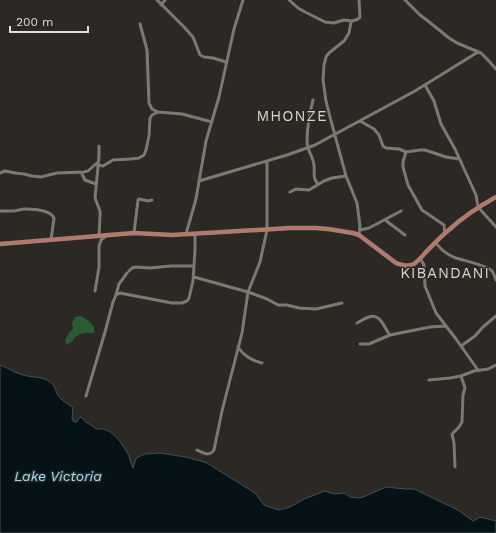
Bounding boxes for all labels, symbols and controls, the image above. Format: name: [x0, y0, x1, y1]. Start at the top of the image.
scale bar: [10, 8, 88, 34]
text: 200 m: [16, 15, 53, 29]
district label: MHONZE: [256, 107, 328, 125]
district label: KIBANDANI: [400, 264, 490, 282]
water label: Lake Victoria: [14, 468, 102, 484]

